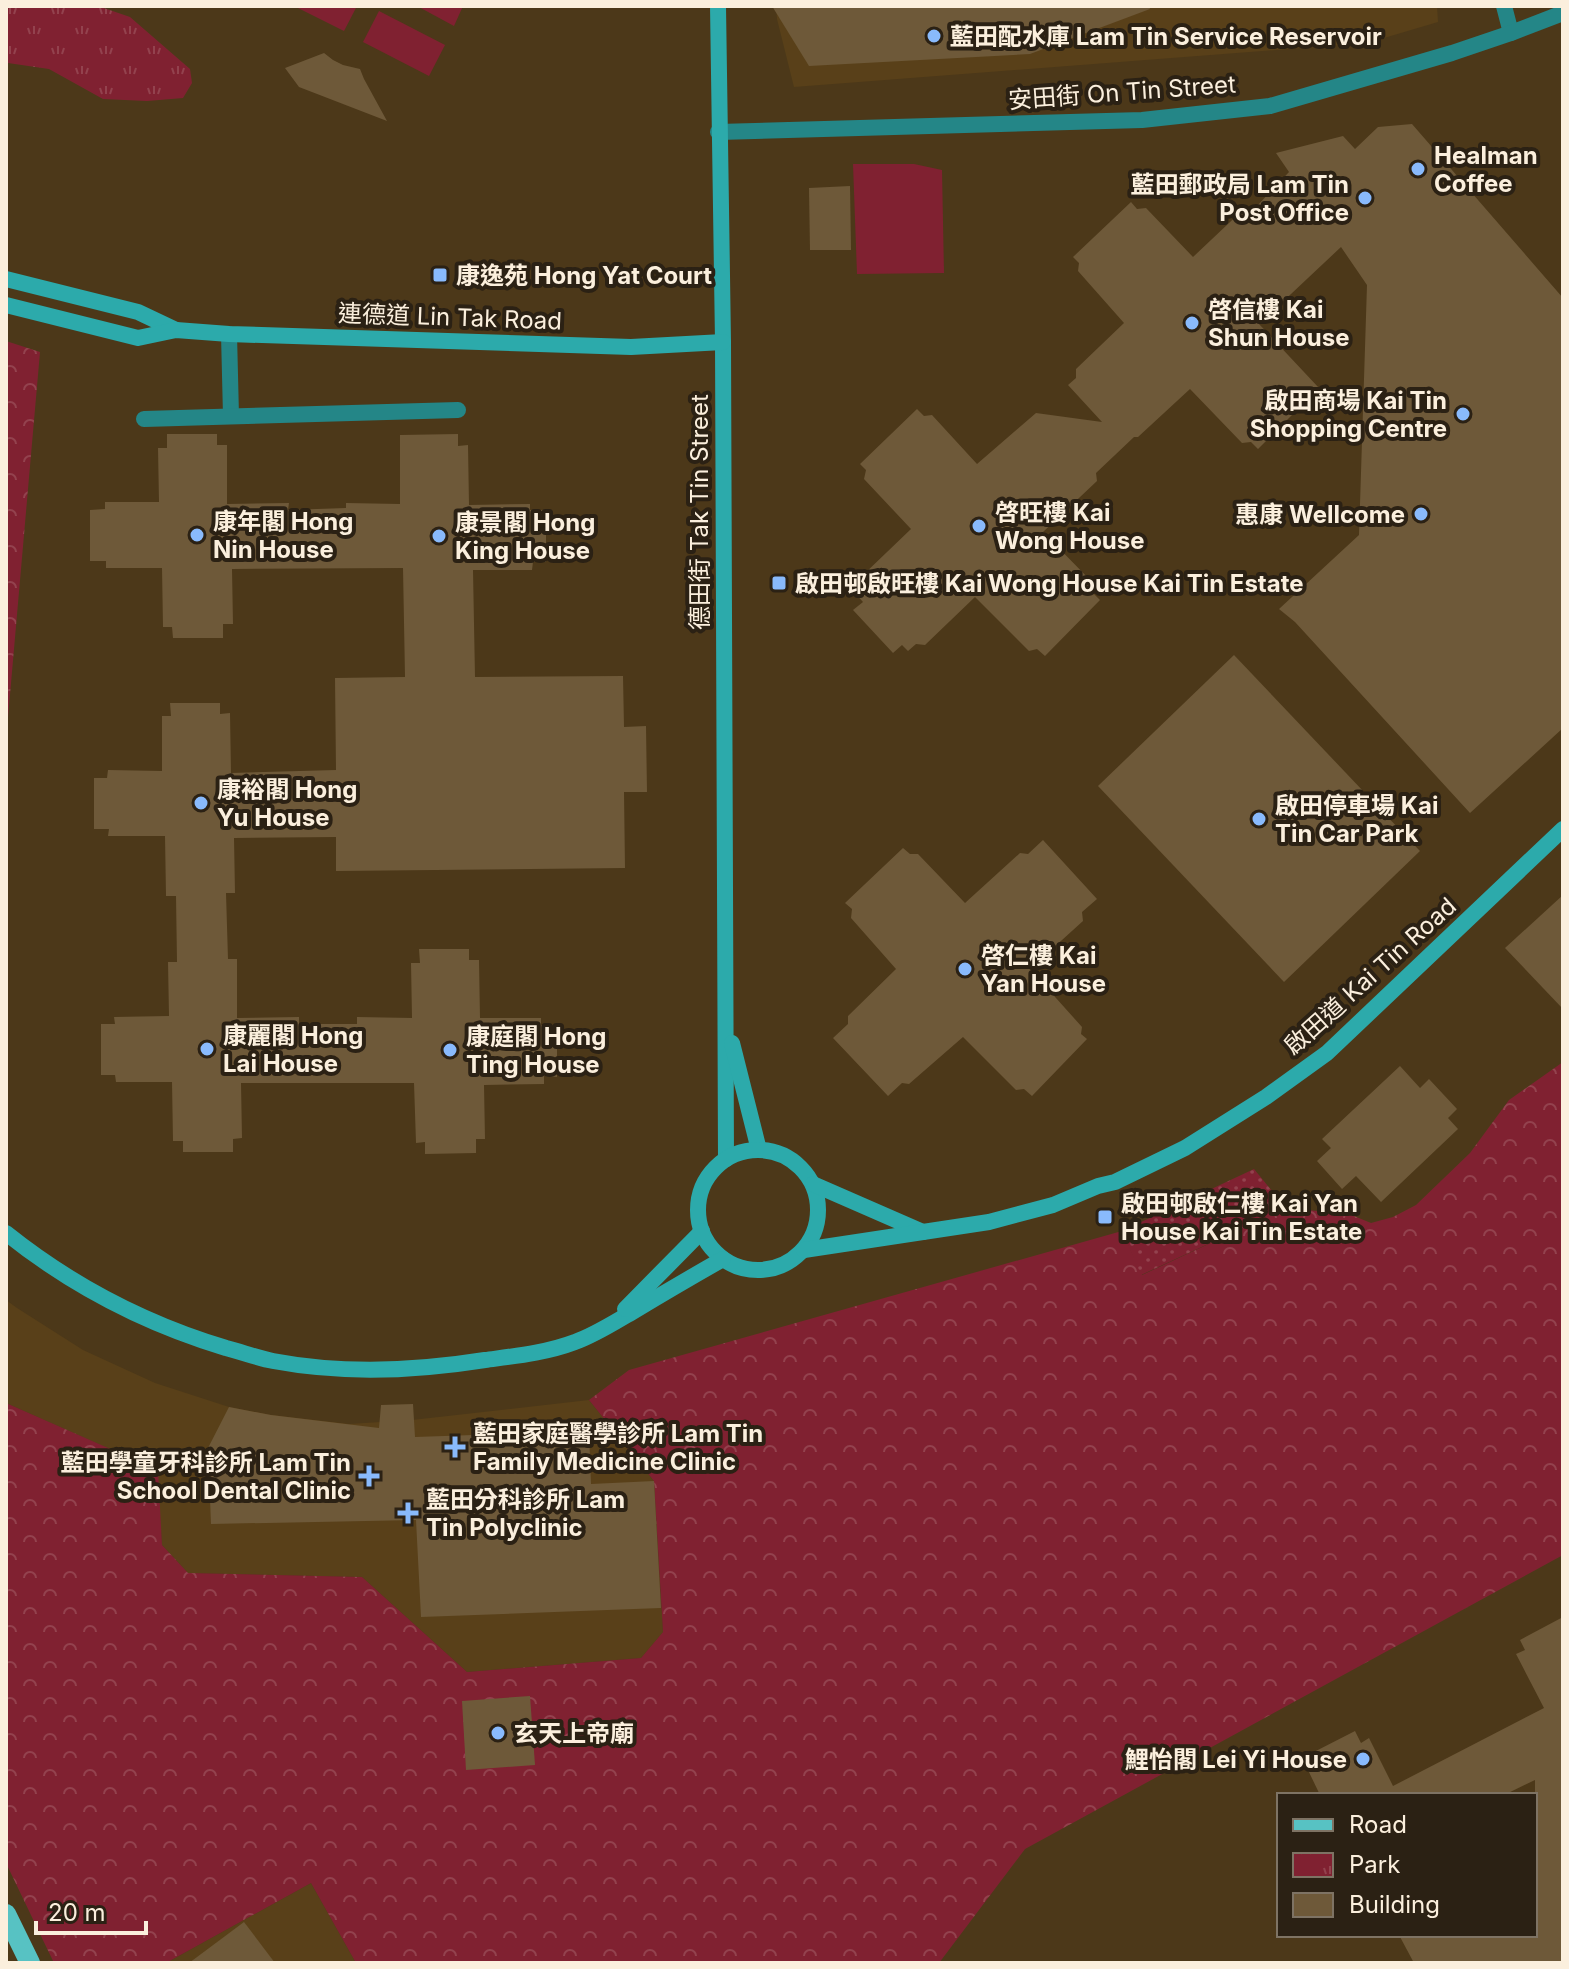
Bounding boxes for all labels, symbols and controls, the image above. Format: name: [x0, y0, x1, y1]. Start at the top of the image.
place label: 藍田配水庫 Lam Tin Service Reservoir: [950, 22, 1382, 51]
marker: 藍田配水庫 Lam Tin Service Reservoir: [925, 27, 943, 45]
street label: 安田街 On Tin Street: [1007, 70, 1237, 114]
place label: Healman Coffee: [1434, 141, 1538, 198]
marker: Healman Coffee: [1409, 160, 1427, 178]
place label: 藍田郵政局 Lam Tin Post Office: [1131, 170, 1349, 227]
marker: 藍田郵政局 Lam Tin Post Office: [1356, 189, 1374, 207]
place label: 康逸苑 Hong Yat Court: [456, 261, 712, 290]
marker: 康逸苑 Hong Yat Court: [431, 266, 449, 284]
place label: 啓信樓 Kai Shun House: [1208, 295, 1350, 352]
street label: 連德道 Lin Tak Road: [338, 299, 562, 335]
marker: 啓信樓 Kai Shun House: [1183, 314, 1201, 332]
place label: 啟田商場 Kai Tin Shopping Centre: [1250, 386, 1447, 443]
street label: 德田街 Tak Tin Street: [685, 394, 714, 630]
marker: 啟田商場 Kai Tin Shopping Centre: [1454, 405, 1472, 423]
place label: 啓旺樓 Kai Wong House: [995, 498, 1145, 555]
place label: 惠康 Wellcome: [1235, 500, 1405, 529]
marker: 惠康 Wellcome: [1412, 505, 1430, 523]
place label: 康年閣 Hong Nin House: [213, 507, 353, 564]
place label: 康景閣 Hong King House: [455, 508, 595, 565]
marker: 啓旺樓 Kai Wong House: [970, 517, 988, 535]
marker: 康年閣 Hong Nin House: [188, 526, 206, 544]
marker: 康景閣 Hong King House: [430, 527, 448, 545]
place label: 啟田邨啟旺樓 Kai Wong House Kai Tin Estate: [795, 569, 1304, 598]
marker: 啟田邨啟旺樓 Kai Wong House Kai Tin Estate: [770, 574, 788, 592]
place label: 康裕閣 Hong Yu House: [217, 775, 357, 832]
place label: 啟田停車場 Kai Tin Car Park: [1275, 791, 1438, 848]
marker: 康裕閣 Hong Yu House: [192, 794, 210, 812]
marker: 啟田停車場 Kai Tin Car Park: [1250, 810, 1268, 828]
street label: 啟田道 Kai Tin Road: [1278, 891, 1462, 1061]
place label: 啓仁樓 Kai Yan House: [981, 941, 1106, 998]
marker: 啓仁樓 Kai Yan House: [956, 960, 974, 978]
place label: 康麗閣 Hong Lai House: [223, 1021, 363, 1078]
place label: 康庭閣 Hong Ting House: [466, 1022, 606, 1079]
marker: 康麗閣 Hong Lai House: [198, 1040, 216, 1058]
marker: 康庭閣 Hong Ting House: [441, 1041, 459, 1059]
place label: 啟田邨啟仁樓 Kai Yan House Kai Tin Estate: [1121, 1189, 1362, 1246]
marker: 啟田邨啟仁樓 Kai Yan House Kai Tin Estate: [1096, 1208, 1114, 1226]
place label: 藍田家庭醫學診所 Lam Tin Family Medicine Clinic: [473, 1419, 763, 1476]
marker: 藍田家庭醫學診所 Lam Tin Family Medicine Clinic: [444, 1436, 466, 1458]
place label: 藍田學童牙科診所 Lam Tin School Dental Clinic: [61, 1448, 351, 1505]
marker: 藍田學童牙科診所 Lam Tin School Dental Clinic: [358, 1465, 380, 1487]
place label: 藍田分科診所 Lam Tin Polyclinic: [426, 1485, 625, 1542]
marker: 藍田分科診所 Lam Tin Polyclinic: [397, 1502, 419, 1524]
place label: 玄天上帝廟: [514, 1719, 634, 1748]
marker: 玄天上帝廟: [489, 1724, 507, 1742]
place label: 鯉怡閣 Lei Yi House: [1125, 1745, 1347, 1774]
marker: 鯉怡閣 Lei Yi House: [1354, 1750, 1372, 1768]
legend: [1277, 1793, 1537, 1937]
text: Road: [1349, 1810, 1407, 1839]
text: Park: [1349, 1850, 1400, 1879]
scale bar: [36, 1885, 146, 1935]
text: Building: [1349, 1890, 1440, 1919]
text: 20 m: [48, 1898, 106, 1927]

